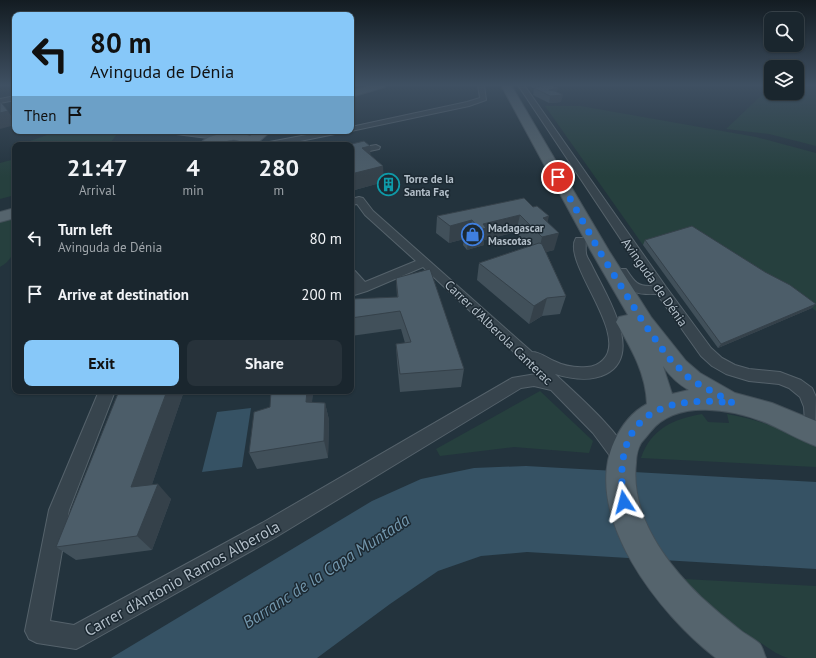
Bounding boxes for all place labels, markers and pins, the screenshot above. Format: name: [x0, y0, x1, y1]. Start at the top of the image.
pin: [541, 160, 575, 194]
building icon: Torre de la Santa Faç: [375, 172, 401, 198]
place label: Torre de la Santa Faç: [404, 172, 454, 199]
shop icon: Madagascar Mascotas: [460, 221, 486, 247]
place label: Madagascar Mascotas: [488, 221, 544, 248]

